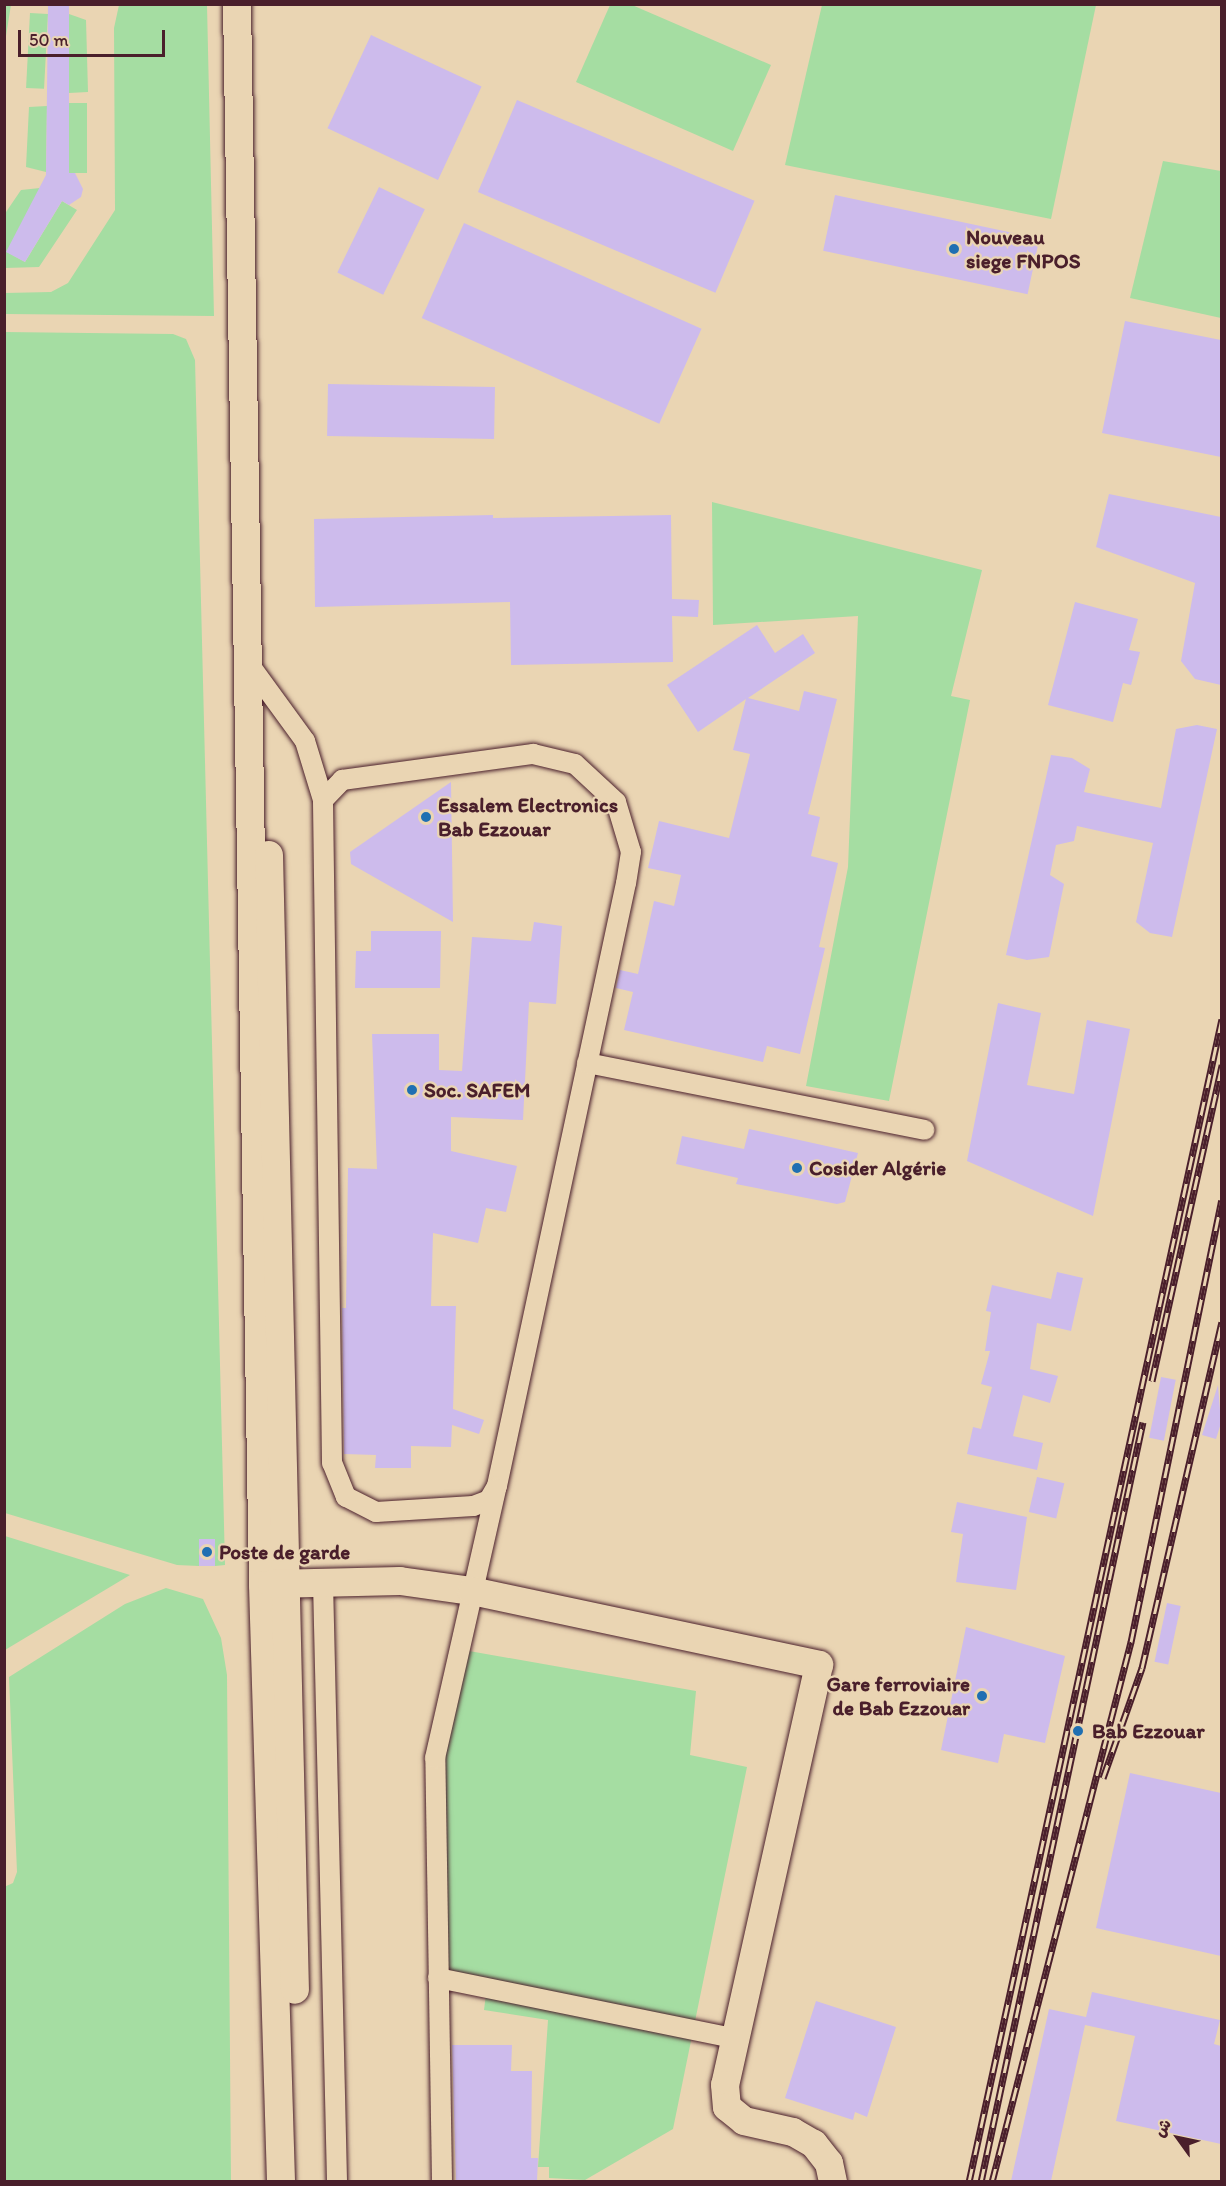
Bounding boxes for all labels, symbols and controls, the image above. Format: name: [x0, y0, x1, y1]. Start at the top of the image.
scale bar: [21, 18, 168, 56]
text: 50 m: [29, 29, 69, 51]
place label: Nouveau siege FNPOS: [966, 224, 1080, 274]
marker: Nouveau siege FNPOS: [947, 242, 961, 256]
place label: Essalem Electronics Bab Ezzouar: [438, 792, 617, 842]
marker: Essalem Electronics Bab Ezzouar: [419, 810, 433, 824]
place label: Soc. SAFEM: [424, 1077, 531, 1103]
marker: Soc. SAFEM: [405, 1083, 419, 1097]
place label: Cosider Algérie: [809, 1155, 946, 1181]
marker: Cosider Algérie: [790, 1161, 804, 1175]
place label: Poste de garde: [219, 1539, 350, 1565]
marker: Poste de garde: [200, 1545, 214, 1559]
place label: Gare ferroviaire de Bab Ezzouar: [828, 1671, 970, 1721]
marker: Gare ferroviaire de Bab Ezzouar: [975, 1689, 989, 1703]
place label: Bab Ezzouar: [1092, 1718, 1204, 1744]
marker: Bab Ezzouar: [1069, 1722, 1087, 1740]
north arrow: [1148, 2108, 1208, 2168]
text: ش: [1150, 2115, 1175, 2140]

